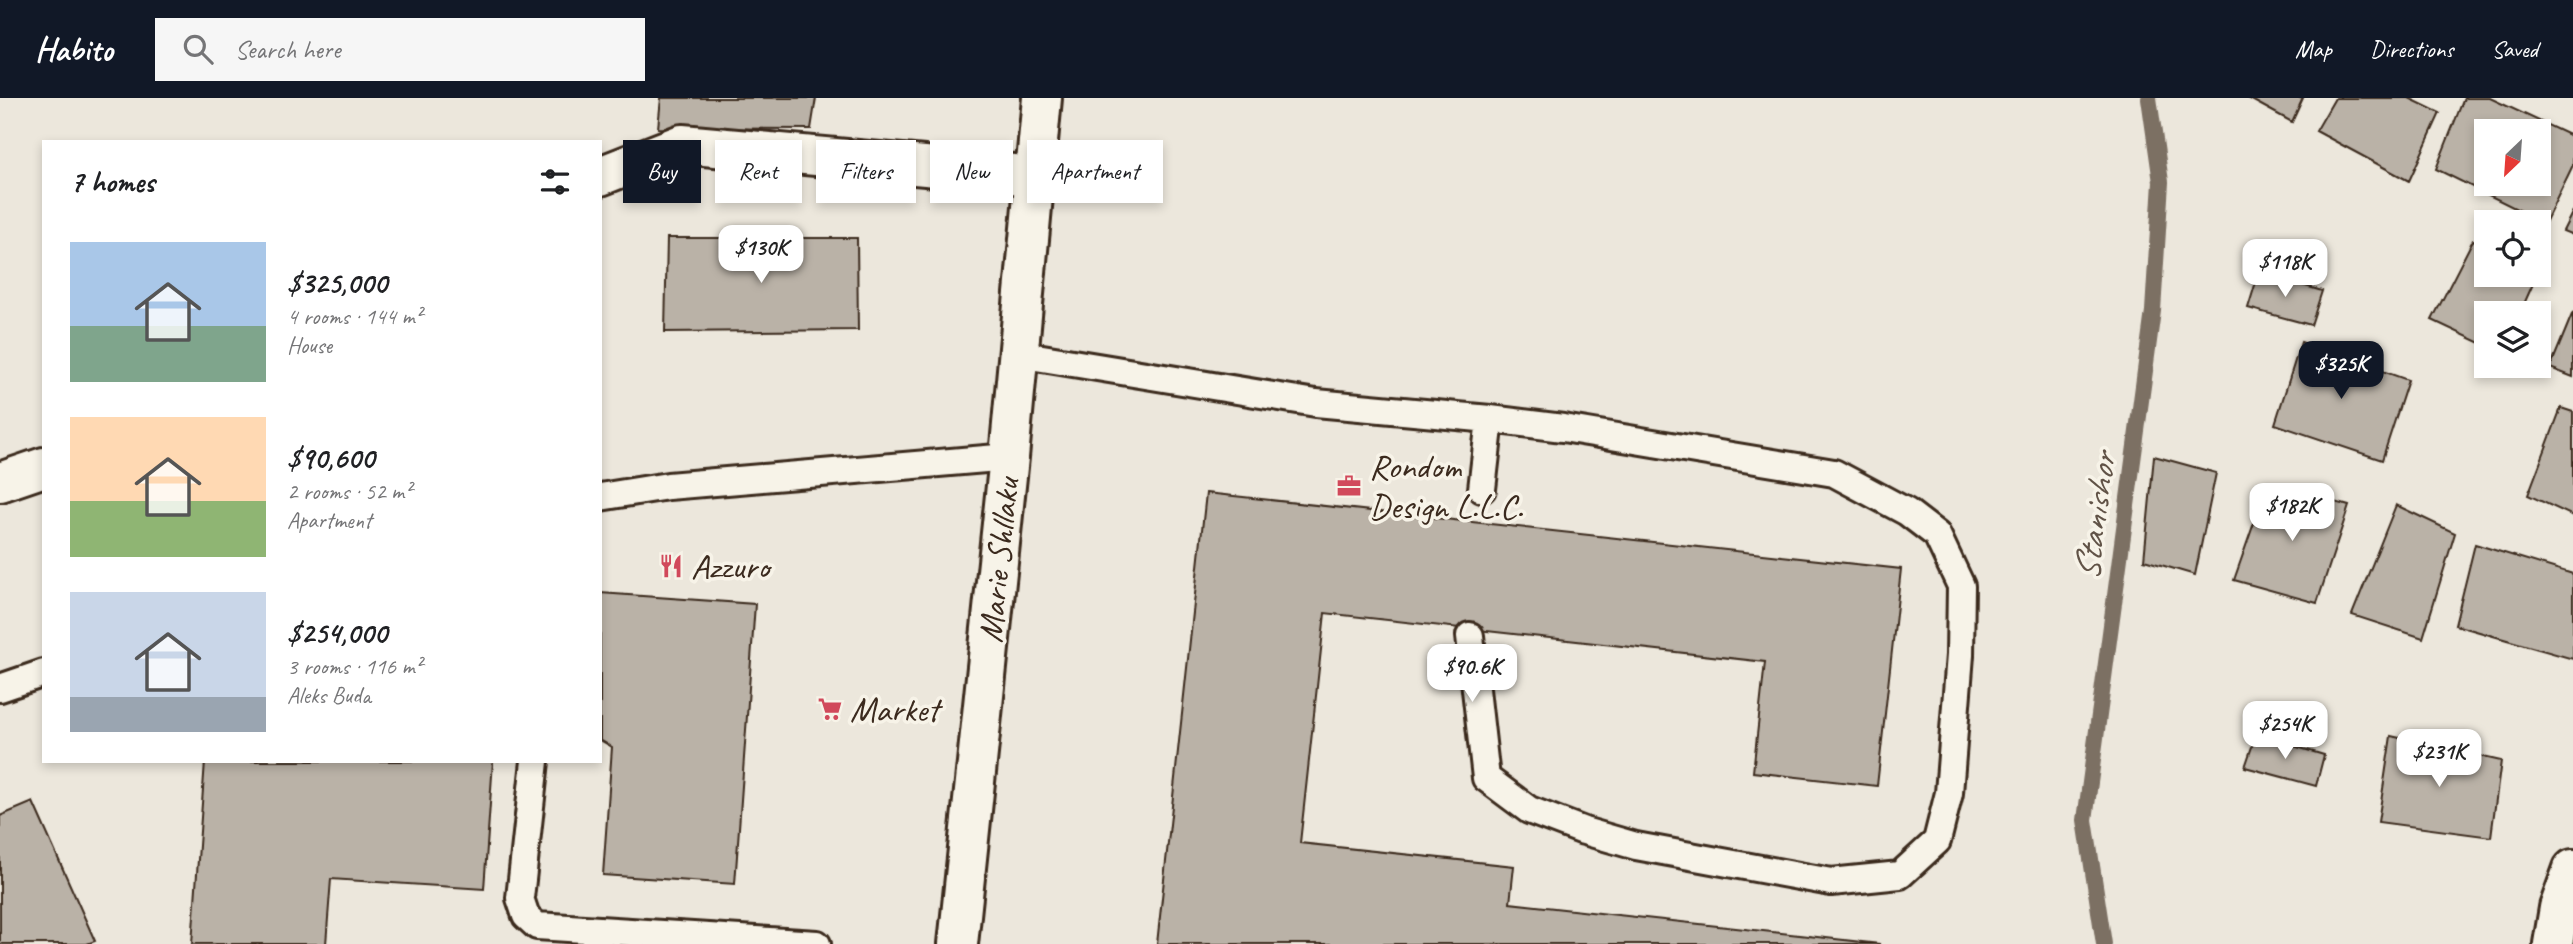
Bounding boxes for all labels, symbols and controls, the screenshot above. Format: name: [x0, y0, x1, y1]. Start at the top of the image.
search box: [155, 18, 645, 81]
text: Habito: [35, 28, 113, 70]
icon: search: [179, 30, 217, 68]
text: Search here: [235, 33, 341, 66]
text: Map: [2295, 34, 2332, 64]
text: Directions: [2370, 34, 2453, 64]
text: Saved: [2491, 34, 2538, 64]
north arrow: [2474, 119, 2552, 196]
map controls: [2474, 119, 2551, 378]
chip: Buy: [623, 140, 701, 203]
chip: Rent: [715, 140, 802, 203]
chip: Filters: [816, 140, 916, 203]
chip: New: [930, 140, 1013, 203]
chip: Apartment: [1027, 140, 1163, 203]
text: 7 homes: [70, 163, 155, 201]
icon: filters: [536, 163, 574, 201]
button: locate: [2474, 210, 2551, 287]
pin: $130K: [712, 226, 810, 285]
text: $130K: [734, 233, 788, 262]
pin: $118K: [2236, 240, 2334, 299]
text: $118K: [2258, 247, 2312, 276]
text: $325,000: [287, 264, 387, 302]
icon: home: [126, 270, 210, 354]
button: layers: [2474, 301, 2551, 378]
text: 4 rooms · 144 m²: [287, 302, 422, 331]
text: House: [287, 331, 332, 360]
pin: $325K: [2292, 342, 2390, 401]
text: $325K: [2315, 349, 2367, 378]
text: $90,600: [287, 439, 374, 477]
place label: Rondom Design L.L.C.: [1369, 444, 1523, 529]
icon: home: [126, 445, 210, 529]
water label: Stanishor: [2062, 445, 2127, 583]
office icon: Rondom Design L.L.C.: [1335, 472, 1363, 500]
street label: Marie Shllaku: [967, 474, 1030, 645]
text: 2 rooms · 52 m²: [287, 477, 411, 506]
pin: $182K: [2243, 484, 2341, 543]
text: $182K: [2265, 491, 2319, 520]
text: Apartment: [287, 506, 372, 535]
place label: Azzuro: [691, 544, 773, 589]
restaurant icon: Azzuro: [657, 552, 685, 580]
text: $254,000: [287, 614, 387, 652]
icon: home: [126, 620, 210, 704]
pin: $90.6K: [1415, 644, 1529, 704]
text: 3 rooms · 116 m²: [287, 652, 422, 681]
text: $90.6K: [1443, 652, 1501, 681]
text: Aleks Buda: [287, 681, 371, 710]
place label: Market: [850, 687, 943, 732]
supermarket icon: Market: [816, 695, 844, 723]
pin: $254K: [2236, 702, 2334, 761]
text: $254K: [2259, 709, 2311, 738]
pin: $231K: [2390, 730, 2488, 789]
text: $231K: [2412, 737, 2466, 766]

